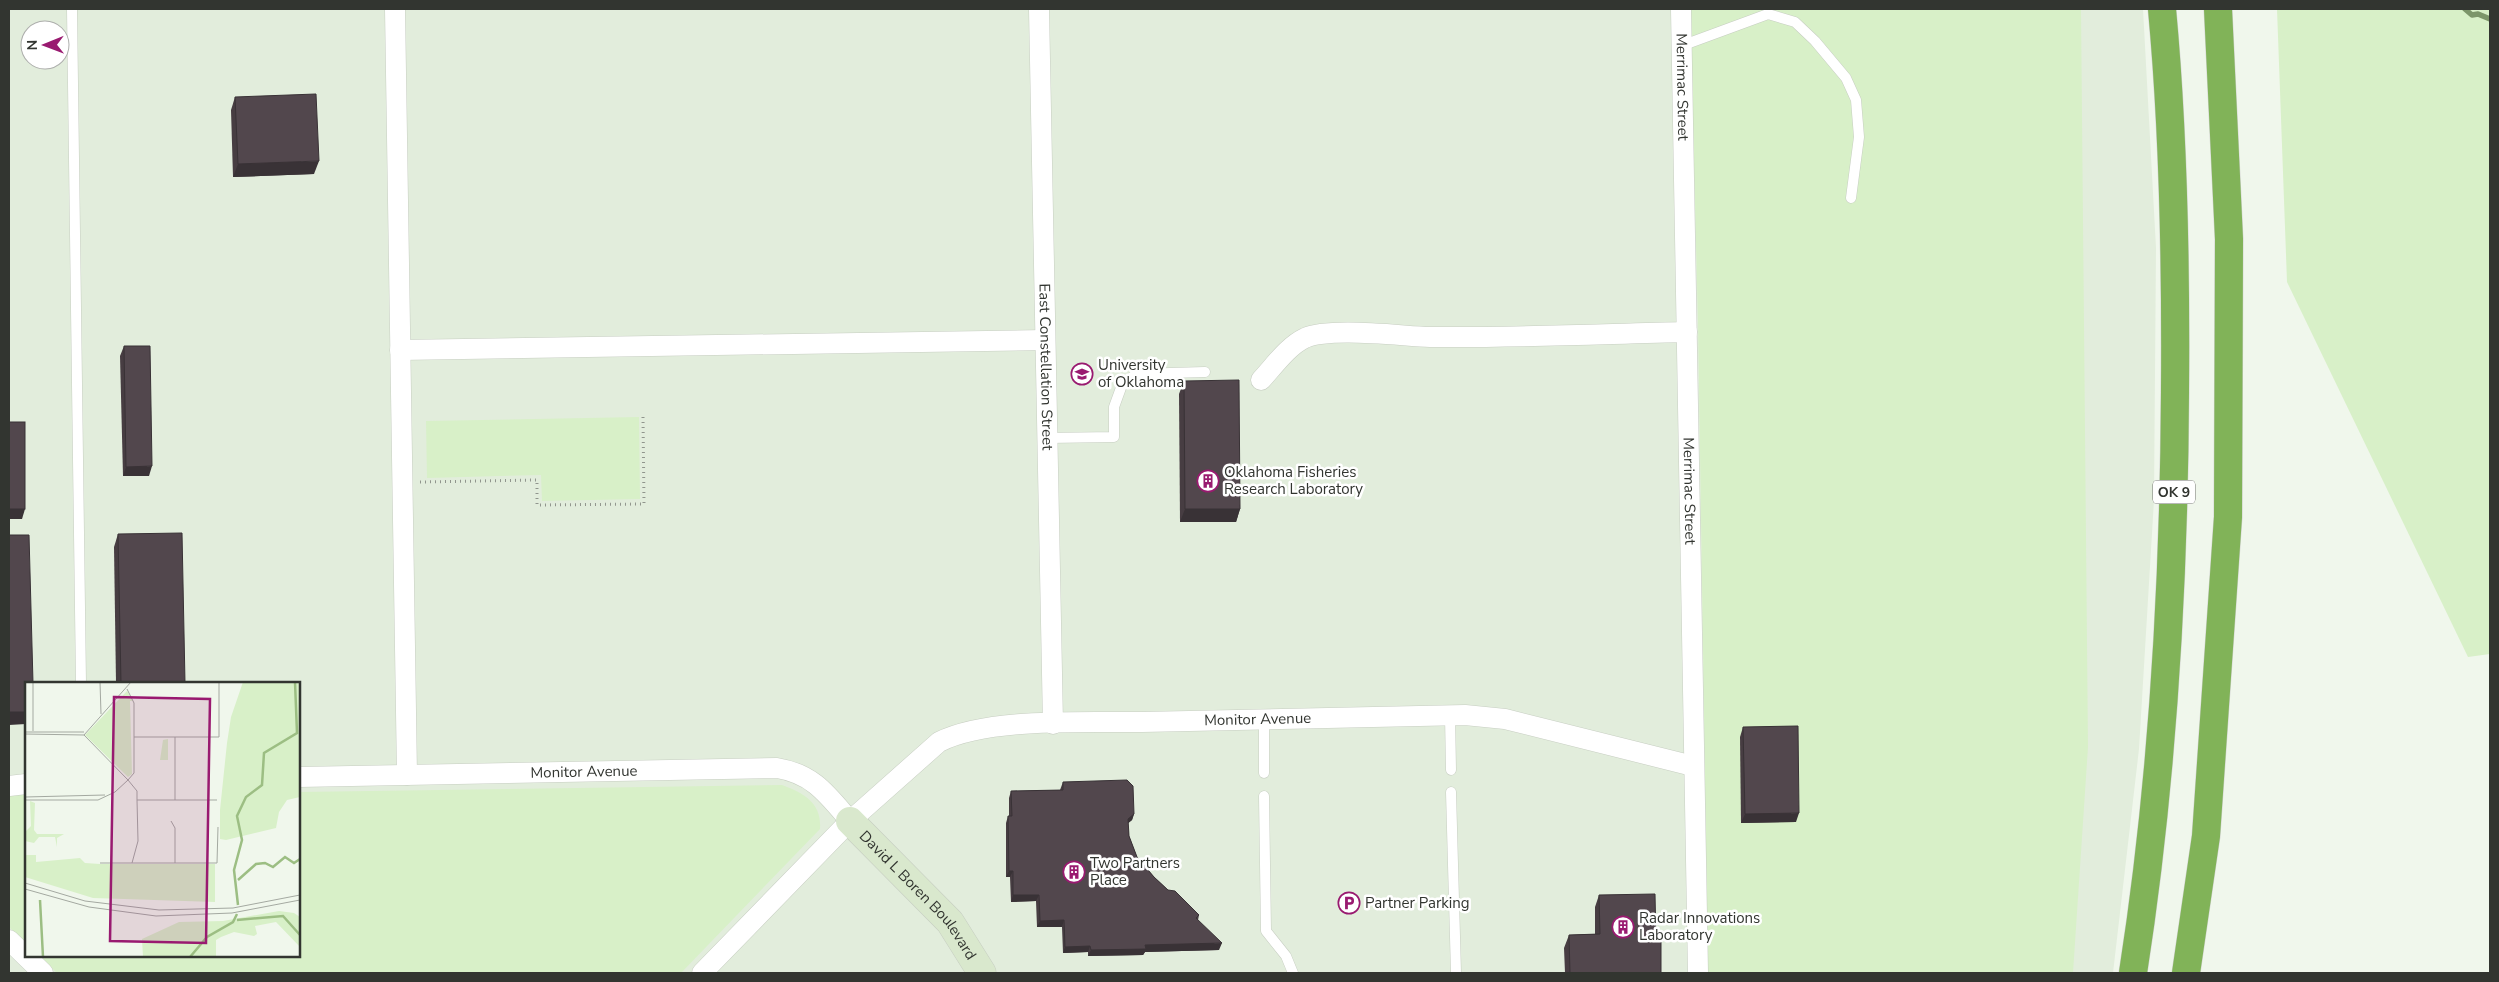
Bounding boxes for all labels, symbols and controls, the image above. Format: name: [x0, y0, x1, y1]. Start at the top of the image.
north arrow: [20, 20, 70, 70]
street label: Merrimac Street: [1671, 33, 1693, 142]
text: N: [23, 40, 42, 51]
street label: East Constellation Street: [1034, 283, 1058, 451]
place label: University of Oklahoma: [1098, 355, 1184, 392]
school or university icon: University of Oklahoma: [1070, 362, 1094, 386]
street label: Merrimac Street: [1679, 437, 1700, 546]
place label: Oklahoma Fisheries Research Laboratory: [1224, 462, 1363, 499]
building icon: Oklahoma Fisheries Research Laboratory: [1196, 469, 1220, 493]
road number: OK 9: [2153, 481, 2195, 504]
inset map: [25, 682, 300, 957]
street label: Monitor Avenue: [1204, 708, 1311, 730]
street label: Monitor Avenue: [530, 761, 638, 783]
street label: David L Boren Boulevard: [855, 826, 981, 964]
place label: Two Partners Place: [1090, 853, 1180, 890]
building icon: Two Partners Place: [1062, 860, 1086, 884]
parking icon: Partner Parking: [1337, 891, 1361, 915]
place label: Partner Parking: [1365, 893, 1470, 913]
place label: Radar Innovations Laboratory: [1639, 908, 1760, 945]
building icon: Radar Innovations Laboratory: [1611, 915, 1635, 939]

